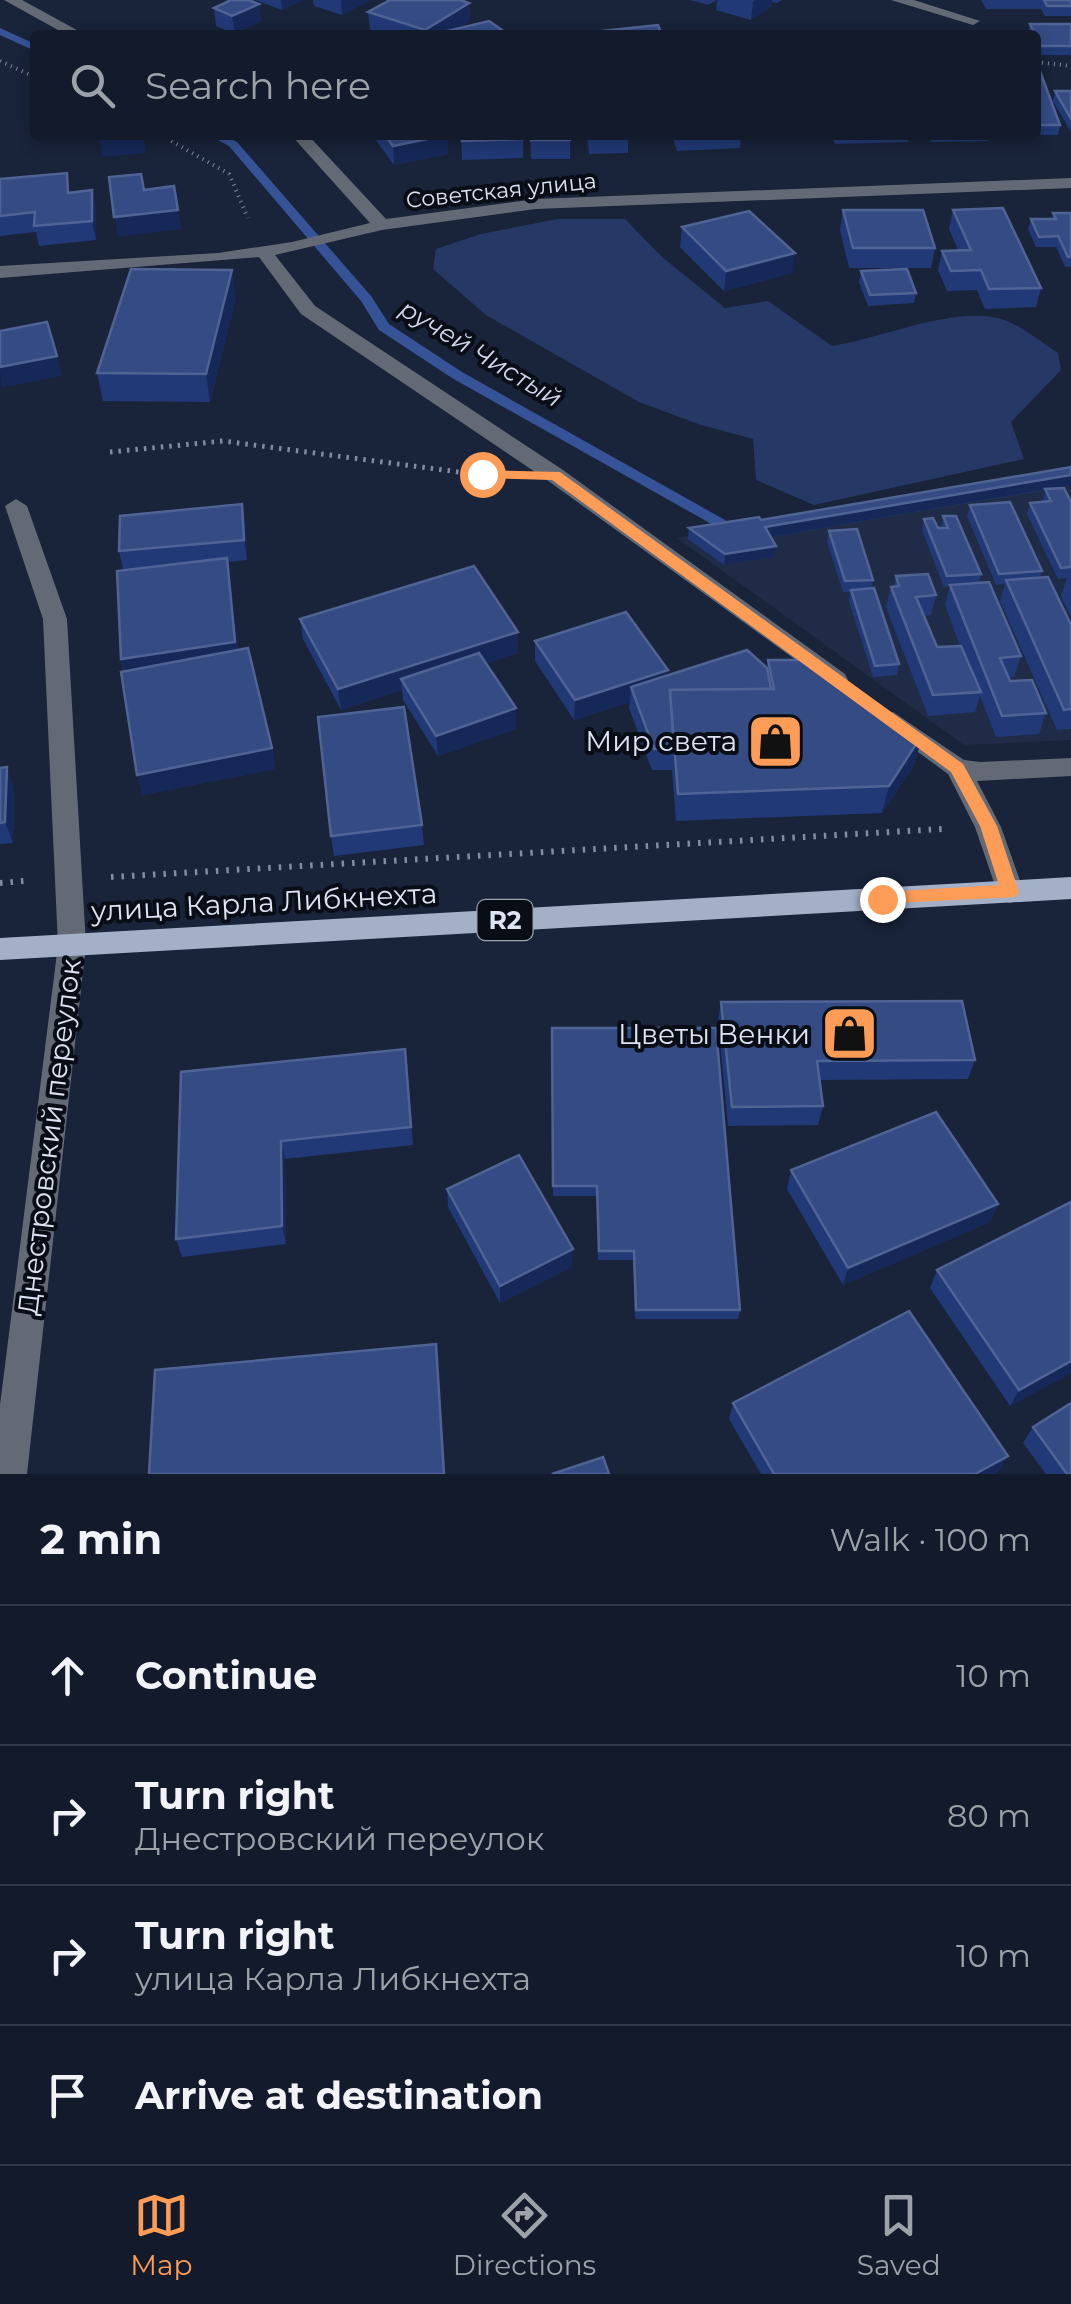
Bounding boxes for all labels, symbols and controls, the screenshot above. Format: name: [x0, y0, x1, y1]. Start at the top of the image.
search box: [30, 30, 1041, 140]
icon: search: [65, 58, 120, 113]
text: Search here: [145, 62, 371, 109]
street label: Советская улица: [405, 167, 598, 214]
water label: ручей Чистый: [395, 293, 567, 413]
route start: [460, 452, 506, 498]
shop icon: Мир света: [746, 711, 806, 771]
place label: Мир света: [585, 724, 737, 758]
street label: улица Карла Либкнехта: [89, 876, 438, 928]
route end: [860, 877, 906, 923]
road number: R2: [478, 900, 532, 940]
street label: Днестровский переулок: [10, 957, 88, 1317]
shop icon: Цветы Венки: [819, 1004, 879, 1064]
place label: Цветы Венки: [618, 1017, 810, 1051]
text: 2 min: [40, 1513, 162, 1565]
text: Walk · 100 m: [829, 1520, 1031, 1559]
icon: ahead: [40, 1648, 95, 1703]
text: Continue: [135, 1652, 317, 1699]
text: 10 m: [956, 1656, 1031, 1695]
text: Turn right: [135, 1772, 334, 1819]
icon: right: [40, 1788, 95, 1843]
text: 80 m: [947, 1796, 1031, 1835]
text: Днестровский переулок: [135, 1819, 544, 1858]
text: Turn right: [135, 1912, 334, 1959]
icon: right: [40, 1928, 95, 1983]
text: 10 m: [956, 1936, 1031, 1975]
text: улица Карла Либкнехта: [135, 1959, 531, 1998]
icon: arrive: [40, 2068, 95, 2123]
text: Arrive at destination: [135, 2072, 543, 2119]
tab: Map: [130, 2188, 192, 2282]
tab: Directions: [453, 2188, 596, 2282]
tab: Saved: [857, 2188, 941, 2282]

